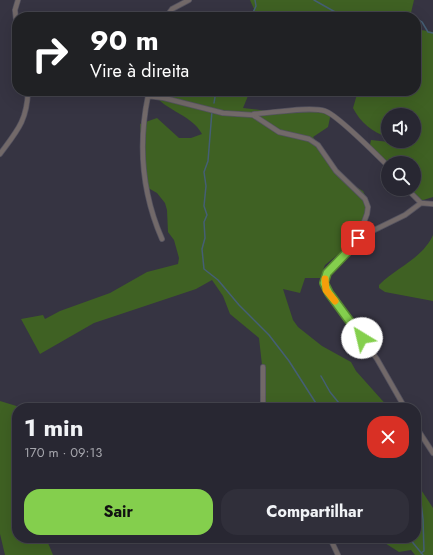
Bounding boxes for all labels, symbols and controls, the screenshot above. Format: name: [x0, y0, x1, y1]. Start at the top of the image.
text: 90 m: [90, 20, 159, 61]
icon: right: [24, 28, 76, 80]
text: Vire à direita: [90, 58, 189, 84]
map controls: [381, 108, 421, 196]
button: sound: [381, 108, 421, 148]
button: search: [381, 156, 421, 196]
pin: [341, 221, 375, 255]
icon: arrive: [347, 227, 369, 249]
position arrow: [341, 317, 383, 359]
text: 1 min: [24, 410, 84, 445]
button: close: [367, 416, 409, 458]
text: 170 m · 09:13: [24, 443, 102, 462]
button: Sair: [24, 489, 213, 535]
button: Compartilhar: [221, 489, 409, 535]

